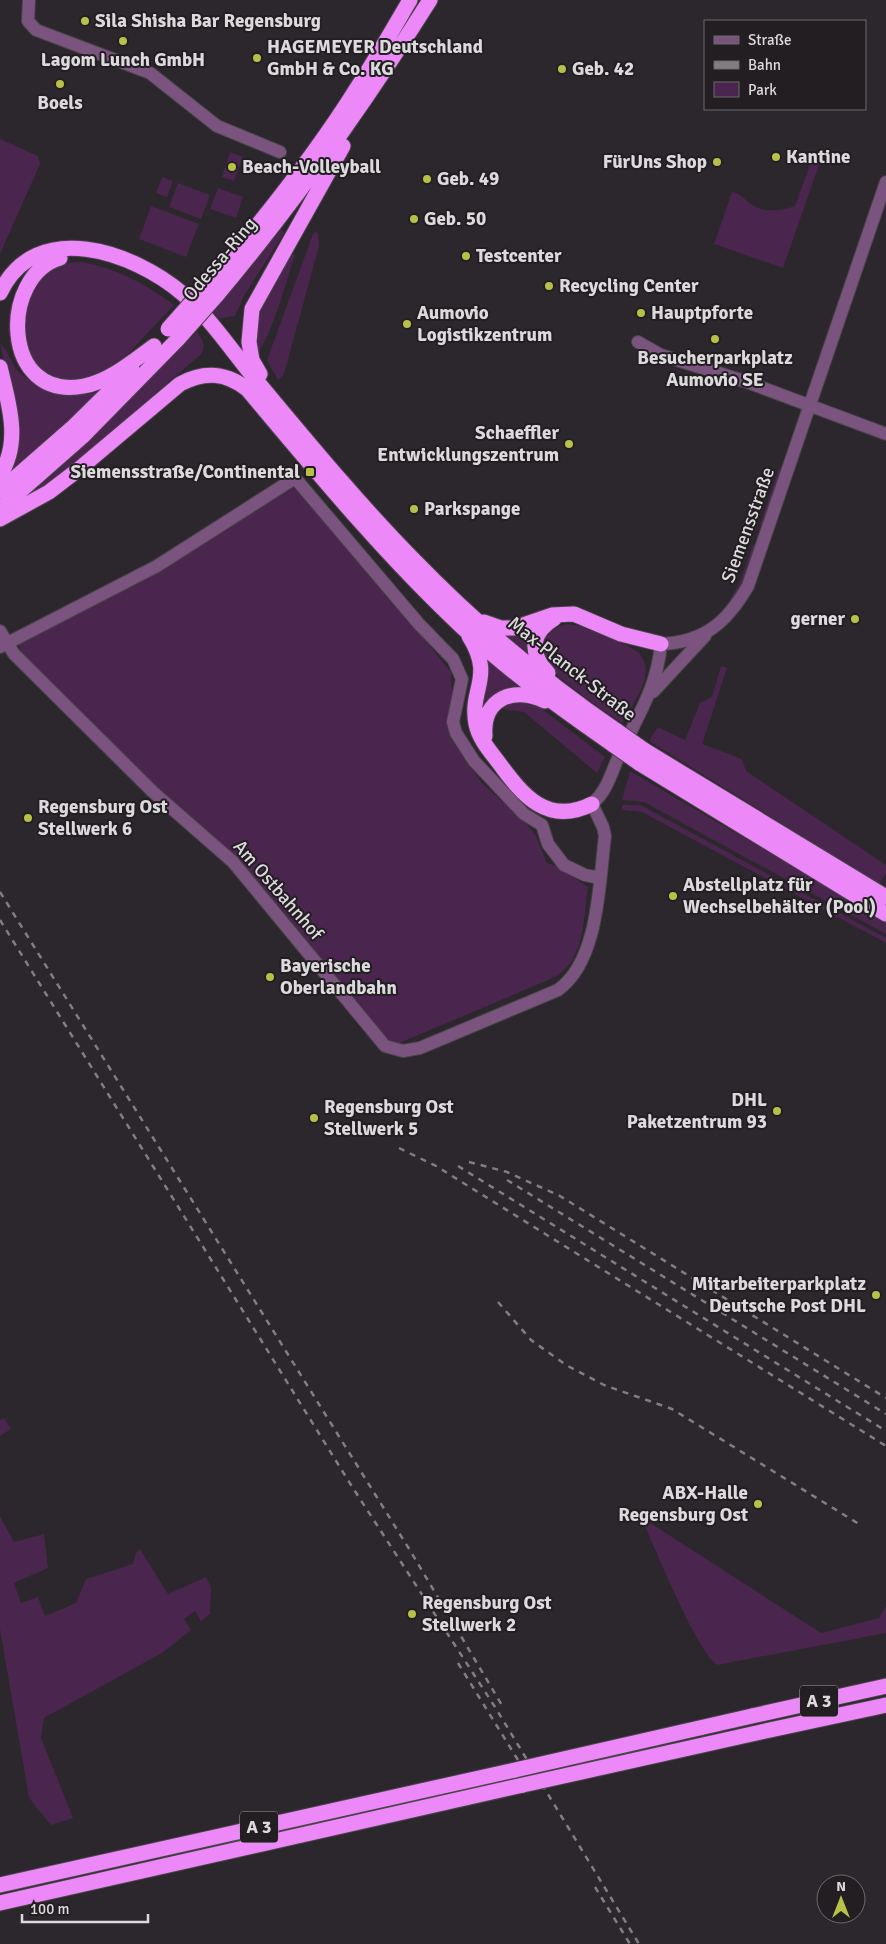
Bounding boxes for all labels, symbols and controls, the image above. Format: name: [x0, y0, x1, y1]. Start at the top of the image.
place label: Sila Shisha Bar Regensburg: [95, 9, 321, 33]
marker: Sila Shisha Bar Regensburg: [79, 15, 91, 27]
legend: [704, 20, 866, 110]
text: Straße: [748, 31, 792, 49]
marker: Lagom Lunch GmbH: [117, 35, 129, 47]
place label: HAGEMEYER Deutschland GmbH & Co. KG: [267, 35, 483, 81]
place label: Lagom Lunch GmbH: [41, 48, 205, 72]
marker: HAGEMEYER Deutschland GmbH & Co. KG: [251, 52, 263, 64]
text: Bahn: [748, 56, 781, 74]
place label: Geb. 42: [572, 57, 634, 81]
marker: Geb. 42: [556, 63, 568, 75]
marker: Boels: [54, 78, 66, 90]
text: Park: [748, 81, 777, 99]
place label: Boels: [37, 91, 83, 115]
place label: Kantine: [786, 145, 851, 169]
place label: FürUns Shop: [603, 150, 707, 174]
marker: Kantine: [770, 151, 782, 163]
place label: Beach-Volleyball: [242, 155, 381, 179]
marker: FürUns Shop: [711, 156, 723, 168]
marker: Beach-Volleyball: [226, 161, 238, 173]
place label: Geb. 49: [437, 167, 499, 191]
marker: Geb. 49: [421, 173, 433, 185]
place label: Geb. 50: [424, 207, 486, 231]
street label: Odessa-Ring: [178, 212, 262, 306]
marker: Geb. 50: [408, 213, 420, 225]
place label: Testcenter: [476, 244, 562, 268]
marker: Testcenter: [460, 250, 472, 262]
place label: Recycling Center: [559, 274, 699, 298]
marker: Recycling Center: [543, 280, 555, 292]
place label: Aumovio Logistikzentrum: [417, 301, 552, 347]
place label: Hauptpforte: [651, 301, 753, 325]
marker: Hauptpforte: [635, 307, 647, 319]
marker: Aumovio Logistikzentrum: [401, 318, 413, 330]
marker: Besucherparkplatz Aumovio SE: [709, 333, 721, 345]
place label: Besucherparkplatz Aumovio SE: [637, 346, 793, 392]
place label: Schaeffler Entwicklungszentrum: [377, 421, 559, 467]
marker: Schaeffler Entwicklungszentrum: [563, 438, 575, 450]
place label: Siemensstraße/Continental: [70, 460, 300, 484]
street label: Siemensstraße: [716, 464, 780, 586]
marker: Siemensstraße/Continental: [304, 466, 316, 478]
place label: Parkspange: [424, 497, 520, 521]
marker: Parkspange: [408, 503, 420, 515]
place label: gerner: [790, 607, 845, 631]
street label: Max-Planck-Straße: [503, 611, 641, 727]
marker: gerner: [849, 613, 861, 625]
place label: Regensburg Ost Stellwerk 6: [38, 795, 168, 841]
marker: Regensburg Ost Stellwerk 6: [22, 812, 34, 824]
street label: Am Ostbahnhof: [228, 835, 329, 946]
place label: Abstellplatz für Wechselbehälter (Pool): [683, 873, 876, 919]
marker: Abstellplatz für Wechselbehälter (Pool): [667, 890, 679, 902]
place label: Bayerische Oberlandbahn: [280, 954, 397, 1000]
marker: Bayerische Oberlandbahn: [264, 971, 276, 983]
place label: DHL Paketzentrum 93: [627, 1088, 767, 1134]
place label: Regensburg Ost Stellwerk 5: [324, 1095, 454, 1141]
marker: DHL Paketzentrum 93: [771, 1105, 783, 1117]
marker: Regensburg Ost Stellwerk 5: [308, 1112, 320, 1124]
place label: Mitarbeiterparkplatz Deutsche Post DHL: [692, 1272, 866, 1318]
marker: Mitarbeiterparkplatz Deutsche Post DHL: [870, 1289, 882, 1301]
place label: ABX-Halle Regensburg Ost: [618, 1481, 748, 1527]
marker: ABX-Halle Regensburg Ost: [752, 1498, 764, 1510]
place label: Regensburg Ost Stellwerk 2: [422, 1591, 552, 1637]
marker: Regensburg Ost Stellwerk 2: [406, 1608, 418, 1620]
road number: A 3: [800, 1685, 838, 1716]
road number: A 3: [240, 1811, 278, 1842]
north arrow: [816, 1874, 866, 1924]
text: N: [836, 1878, 846, 1895]
scale bar: [22, 1892, 149, 1924]
text: 100 m: [30, 1900, 70, 1918]

